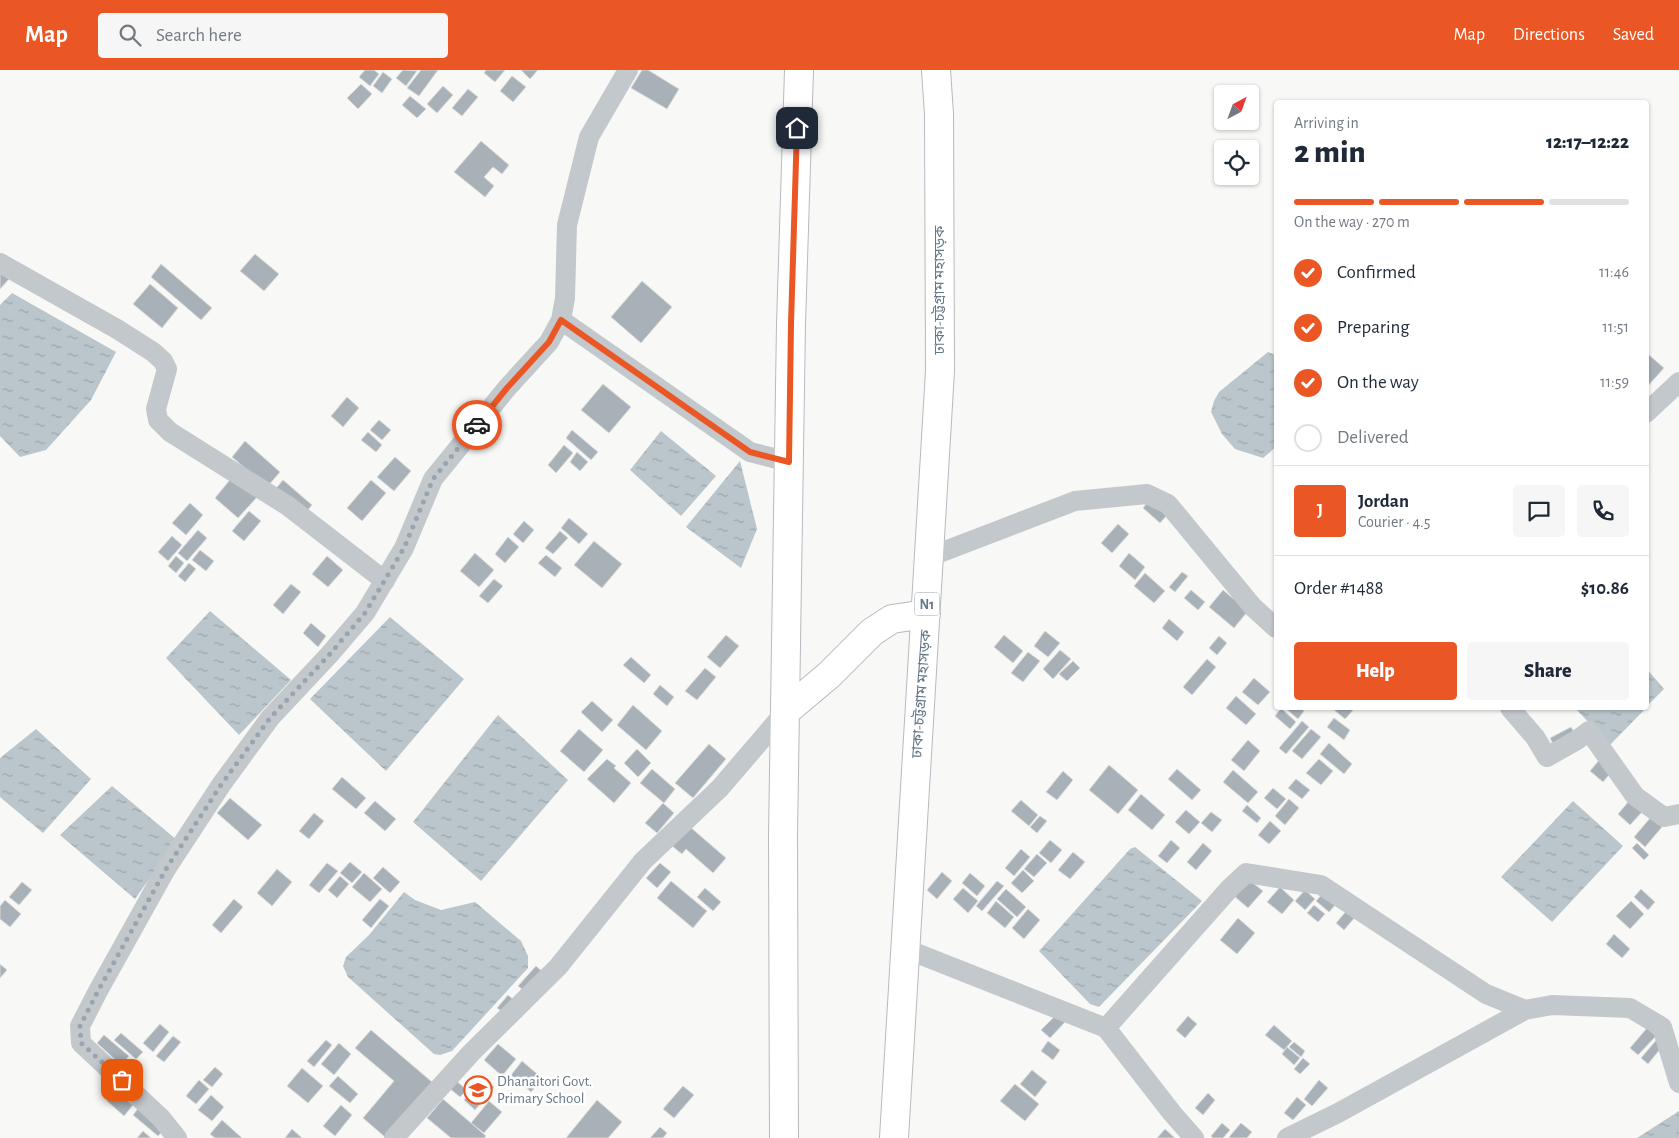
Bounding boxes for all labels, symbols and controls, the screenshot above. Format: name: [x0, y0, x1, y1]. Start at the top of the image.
search box: [98, 13, 448, 58]
icon: search: [116, 21, 144, 49]
text: Map: [25, 23, 68, 47]
text: Search here: [156, 26, 242, 45]
text: Map: [1454, 26, 1485, 44]
text: Directions: [1513, 26, 1585, 44]
text: Saved: [1613, 26, 1654, 44]
north arrow: [1214, 85, 1259, 130]
map controls: [1214, 85, 1259, 185]
pin: [776, 107, 818, 149]
icon: home: [783, 114, 811, 142]
text: Arriving in: [1294, 115, 1359, 131]
text: 12:17–12:22: [1546, 133, 1629, 152]
text: 2 min: [1294, 136, 1366, 168]
button: locate: [1214, 140, 1259, 185]
text: On the way · 270 m: [1294, 214, 1410, 230]
street label: ঢাকা-চট্টগ্রাম মহাসড়ক: [931, 225, 947, 355]
icon: check: [1294, 259, 1322, 287]
text: Confirmed: [1337, 263, 1416, 282]
text: 11:46: [1599, 264, 1629, 280]
icon: check: [1294, 314, 1322, 342]
text: Preparing: [1337, 318, 1410, 337]
text: 11:51: [1602, 319, 1629, 335]
icon: check: [1294, 369, 1322, 397]
text: On the way: [1337, 373, 1419, 392]
text: 11:59: [1600, 374, 1629, 390]
courier: [452, 400, 502, 450]
icon: car: [463, 411, 491, 439]
text: Delivered: [1337, 428, 1409, 447]
button: chat: [1513, 485, 1565, 537]
button: phone: [1577, 485, 1629, 537]
text: Jordan: [1358, 492, 1409, 511]
text: J: [1317, 501, 1323, 520]
text: Courier · 4.5: [1358, 514, 1430, 530]
text: Order #1488: [1294, 579, 1384, 598]
text: $10.86: [1581, 579, 1629, 598]
road number: N1: [914, 592, 940, 616]
street label: ঢাকা-চট্টগ্রাম মহাসড়ক: [908, 628, 934, 760]
button: Help: [1294, 642, 1457, 700]
button: Share: [1467, 642, 1629, 700]
pin: [101, 1059, 143, 1101]
icon: bag: [108, 1066, 136, 1094]
place label: Dhanaitori Govt. Primary School: [497, 1074, 592, 1106]
school or university icon: Dhanaitori Govt. Primary School: [463, 1075, 493, 1105]

